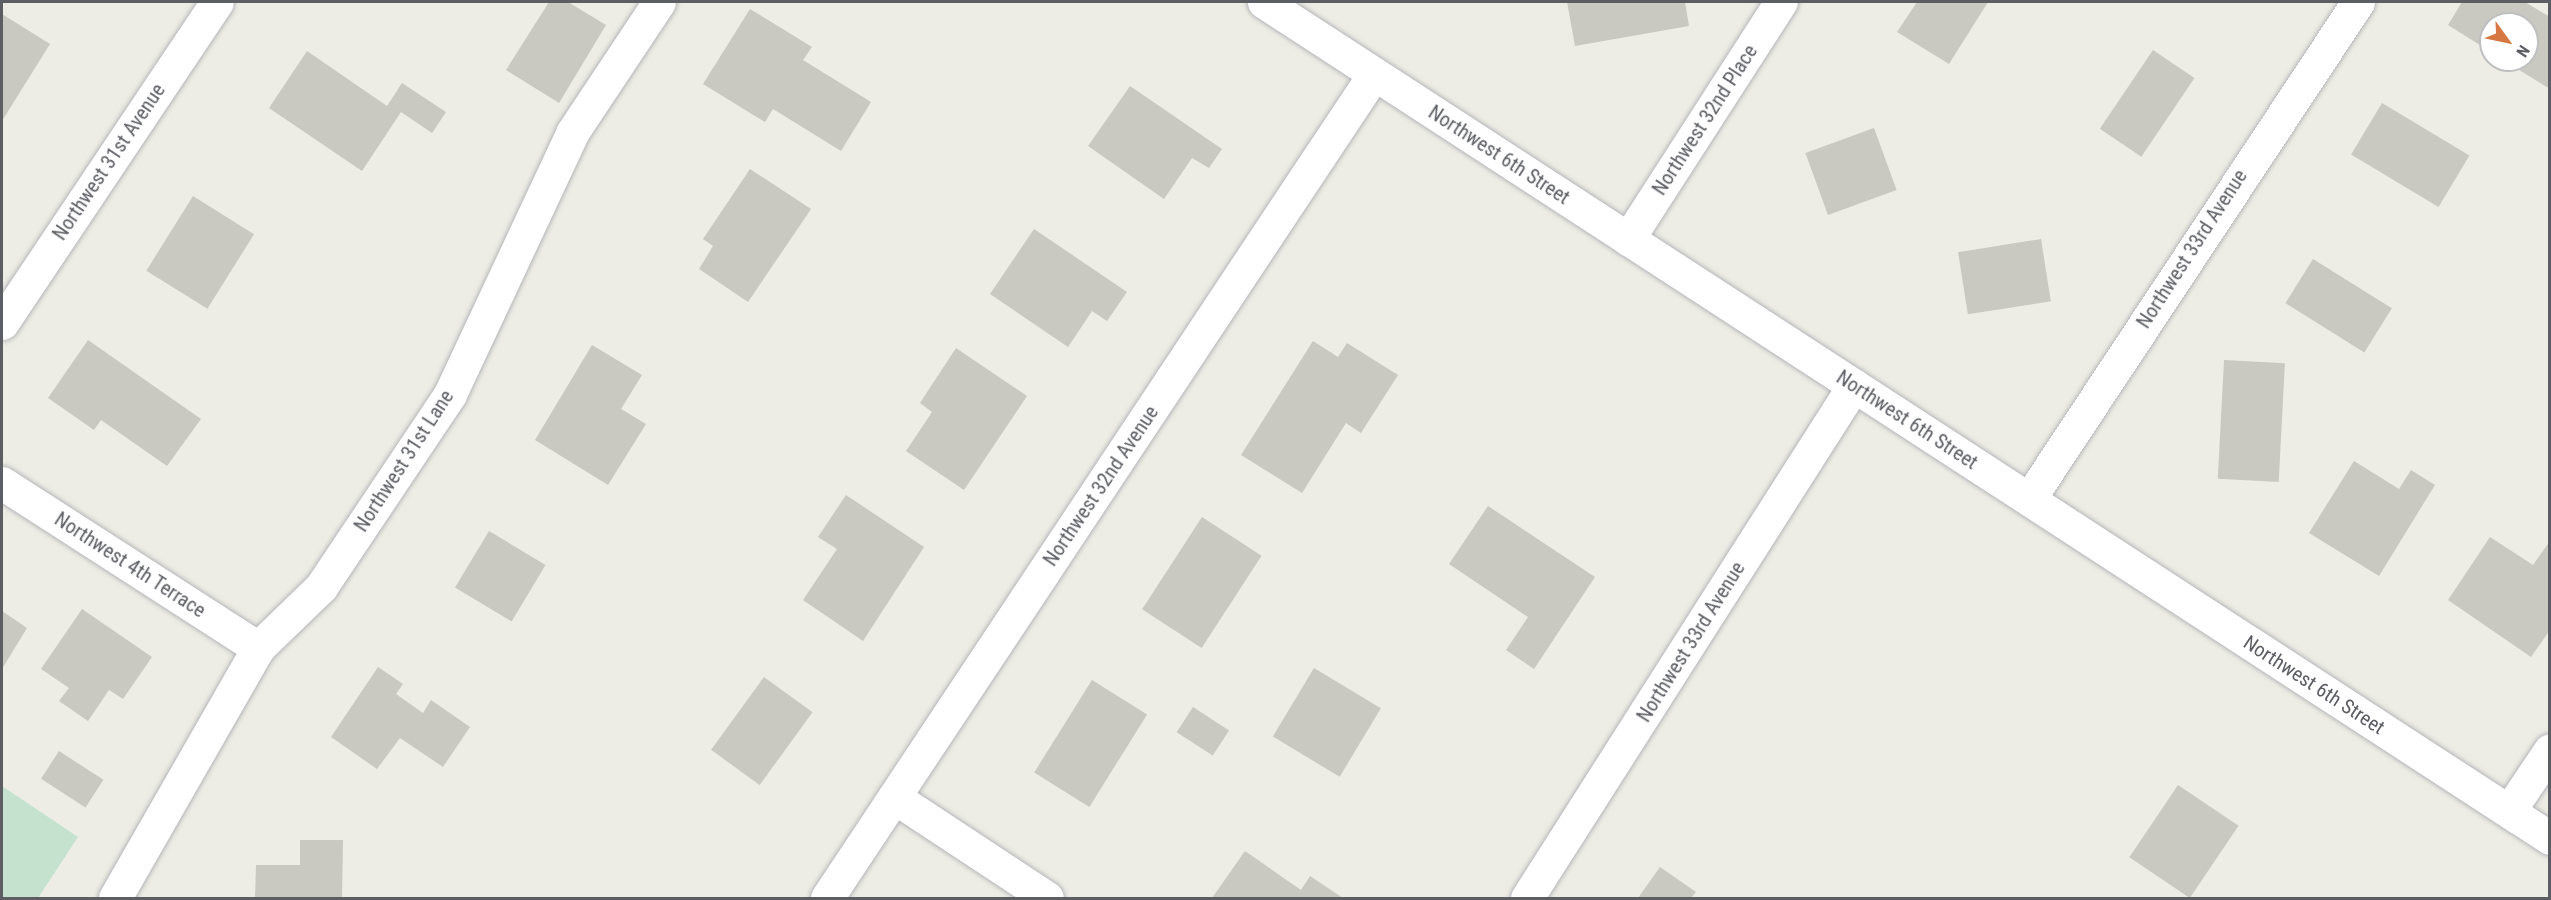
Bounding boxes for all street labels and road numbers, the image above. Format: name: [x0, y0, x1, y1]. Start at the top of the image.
street label: Northwest 32nd Place: [1647, 40, 1763, 200]
street label: Northwest 31st Avenue: [48, 79, 170, 245]
street label: Northwest 6th Street: [1424, 100, 1574, 210]
street label: Northwest 33rd Avenue: [2132, 165, 2252, 333]
street label: Northwest 6th Street: [1832, 365, 1982, 475]
street label: Northwest 31st Lane: [349, 386, 459, 536]
street label: Northwest 32nd Avenue: [1038, 401, 1164, 571]
street label: Northwest 4th Terrace: [50, 507, 210, 623]
street label: Northwest 33rd Avenue: [1632, 557, 1750, 727]
street label: Northwest 6th Street: [2239, 630, 2389, 740]

